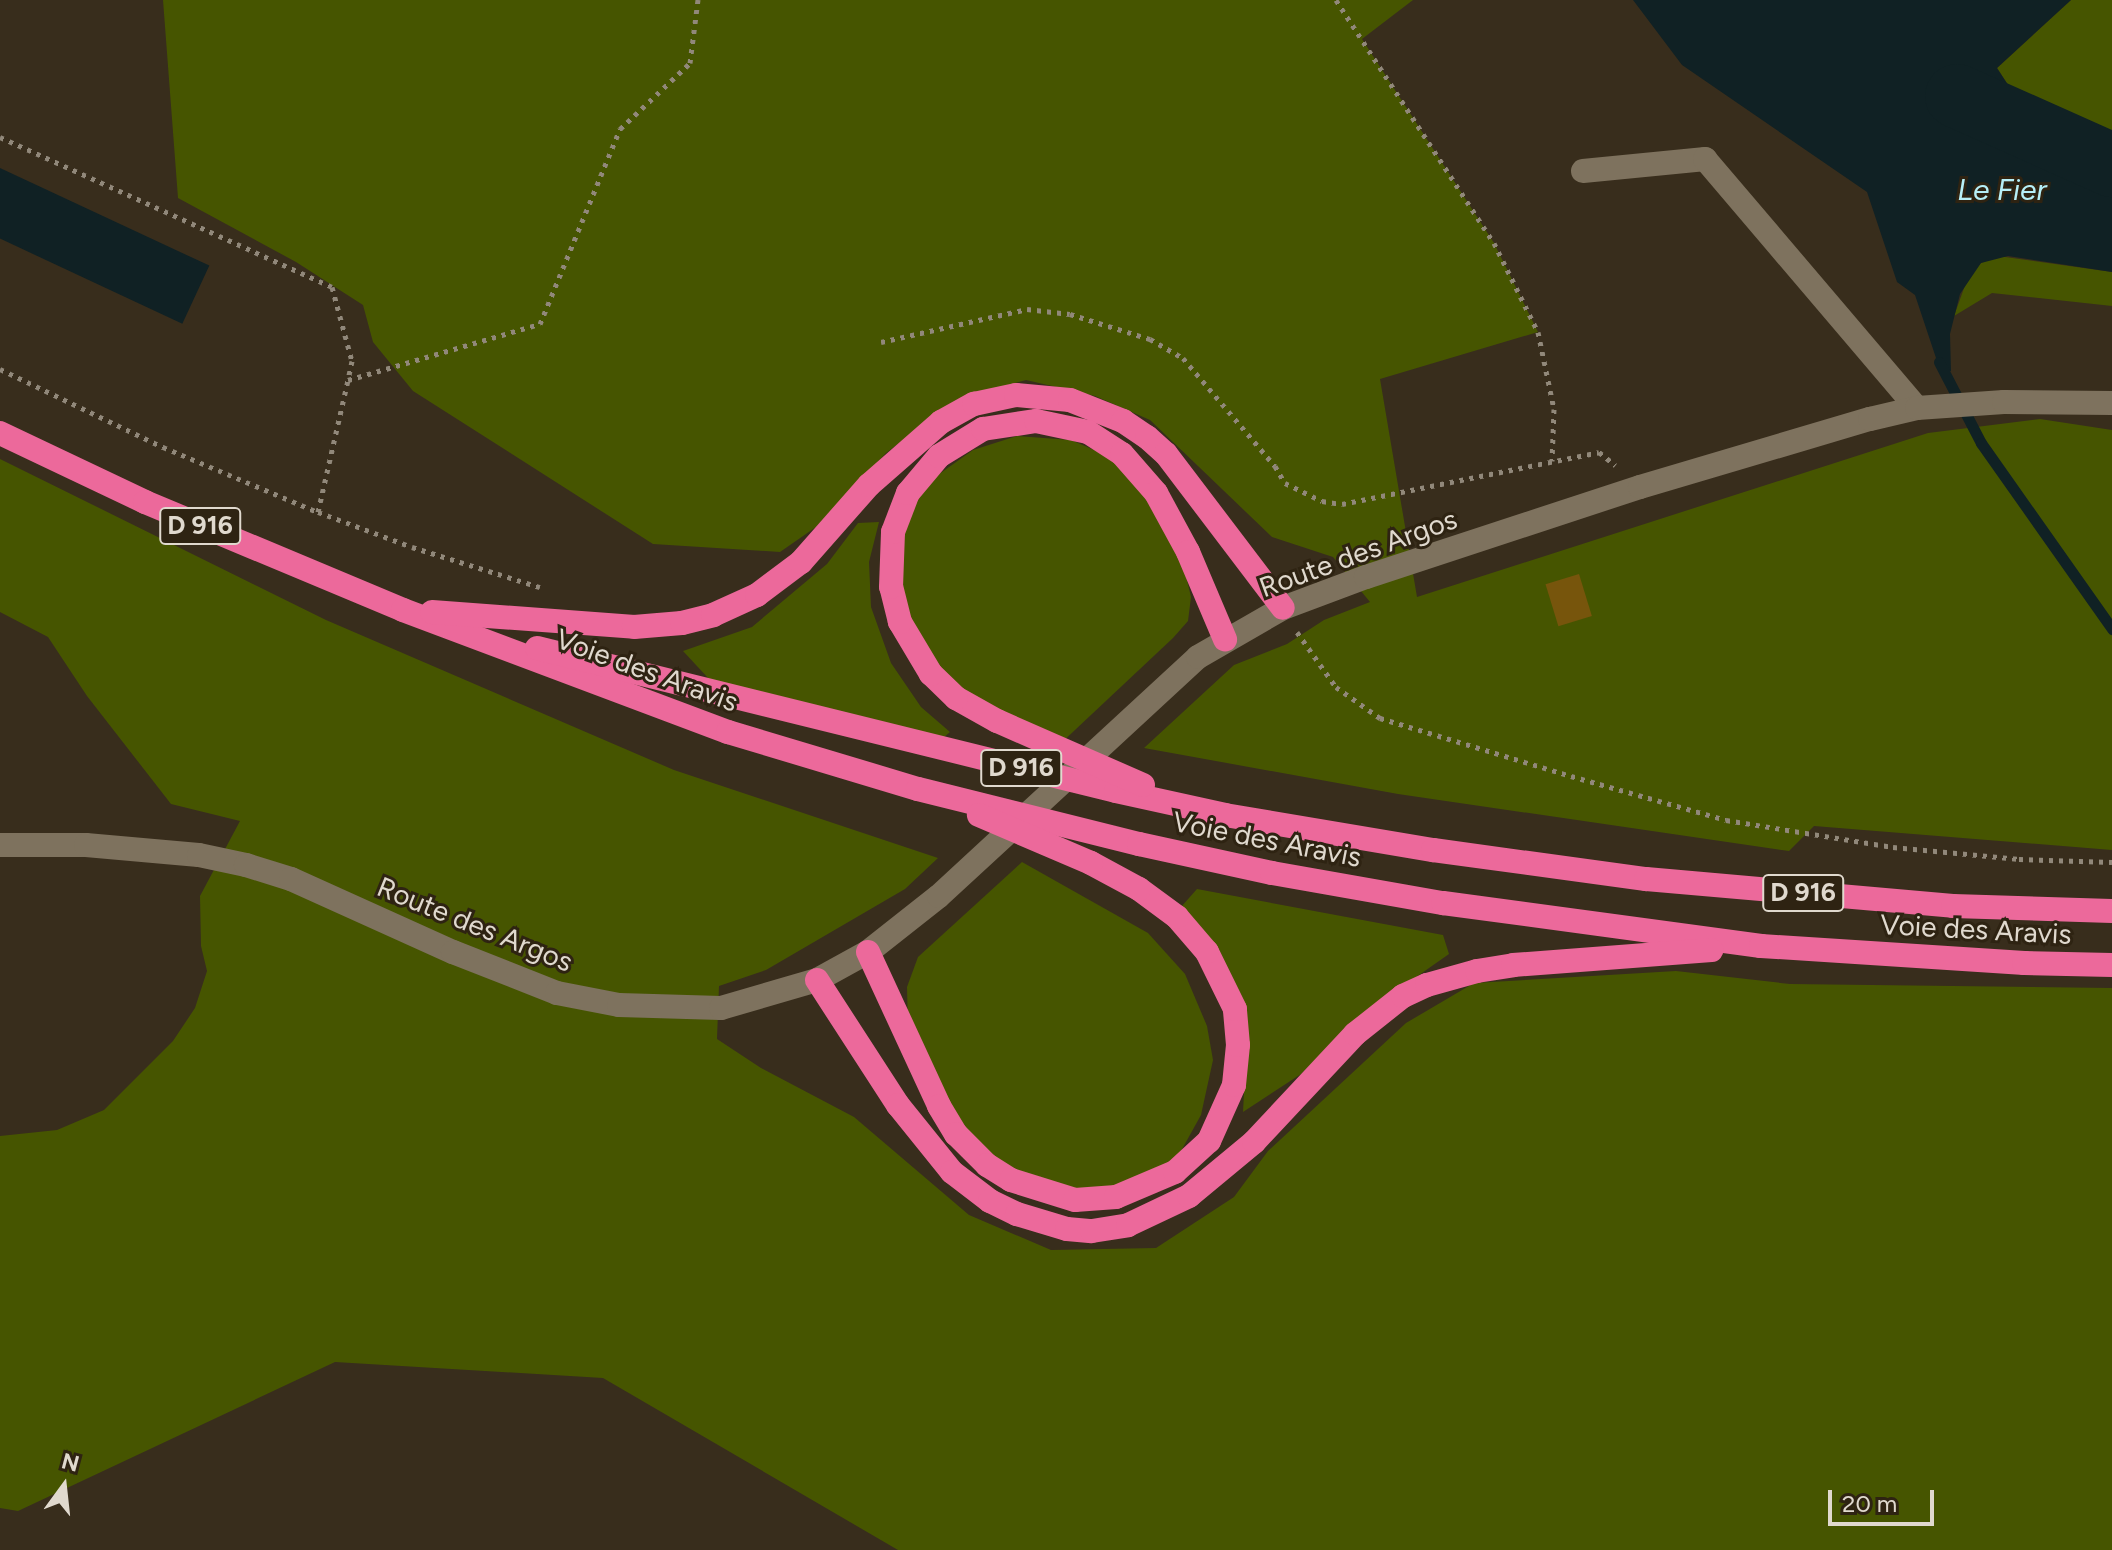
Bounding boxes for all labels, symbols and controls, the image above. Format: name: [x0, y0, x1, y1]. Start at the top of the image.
water label: Le Fier: [1957, 172, 2047, 208]
street label: Route des Argos: [1255, 502, 1461, 604]
road number: D 916: [158, 504, 242, 548]
street label: Voie des Aravis: [551, 621, 743, 719]
road number: D 916: [979, 746, 1063, 790]
street label: Voie des Aravis: [1170, 804, 1364, 874]
street label: Route des Argos: [372, 869, 578, 979]
road number: D 916: [1761, 871, 1845, 915]
street label: Voie des Aravis: [1880, 907, 2072, 951]
north arrow: [24, 1446, 104, 1526]
text: N: [59, 1447, 82, 1478]
scale bar: [1832, 1474, 1938, 1524]
text: 20 m: [1842, 1489, 1897, 1518]

